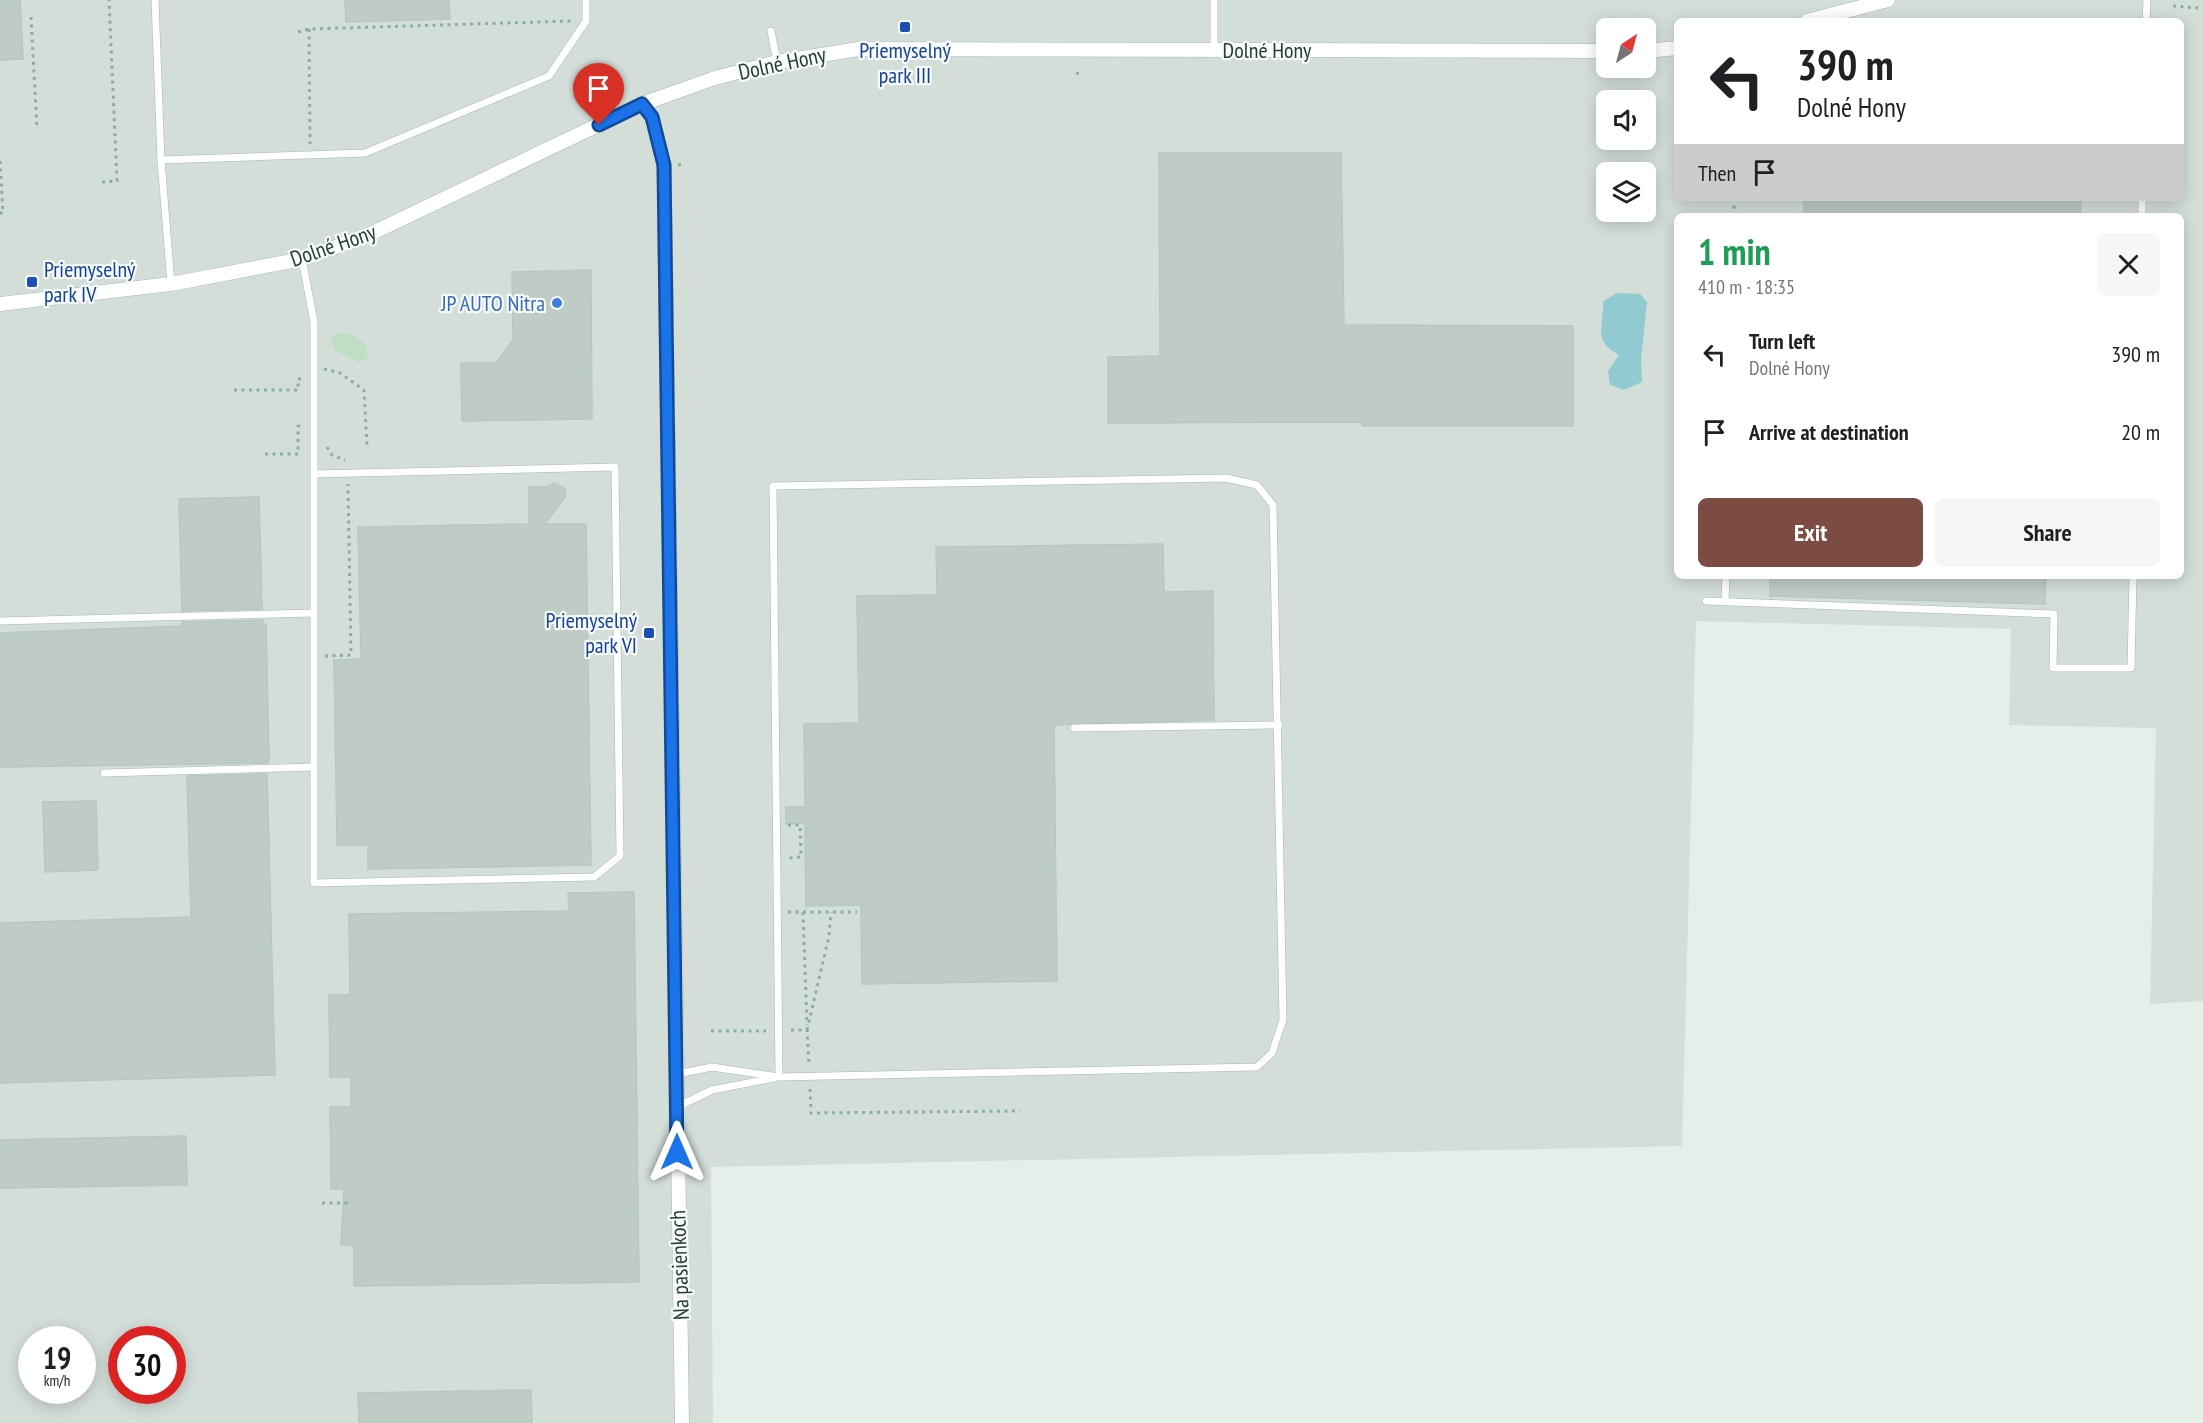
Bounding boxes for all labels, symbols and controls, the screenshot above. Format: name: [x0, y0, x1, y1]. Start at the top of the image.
north arrow: [1596, 18, 1656, 78]
map controls: [1596, 18, 1656, 222]
marker: Priemyselný park III: [898, 20, 912, 34]
place label: Priemyselný park III: [859, 36, 951, 89]
street label: Dolné Hony: [1223, 36, 1312, 64]
text: 390 m: [1797, 37, 1894, 92]
street label: Dolné Hony: [736, 40, 829, 86]
icon: left: [1698, 42, 1776, 120]
pin: [573, 63, 624, 125]
icon: arrive: [582, 72, 615, 105]
button: sound: [1596, 90, 1656, 150]
text: Dolné Hony: [1797, 90, 1906, 124]
icon: arrive: [1748, 156, 1781, 189]
text: Then: [1698, 159, 1736, 187]
button: layers: [1596, 162, 1656, 222]
street label: Dolné Hony: [286, 217, 380, 273]
text: 1 min: [1698, 228, 1771, 275]
button: close: [2097, 233, 2160, 296]
place label: Priemyselný park IV: [44, 255, 136, 308]
text: 410 m · 18:35: [1698, 274, 1795, 300]
marker: Priemyselný park IV: [25, 275, 39, 289]
place label: JP AUTO Nitra: [440, 289, 545, 317]
marker: JP AUTO Nitra: [550, 296, 564, 310]
text: Turn left: [1749, 327, 1815, 355]
icon: left: [1698, 338, 1731, 371]
text: 390 m: [2111, 340, 2160, 368]
text: Dolné Hony: [1749, 355, 1830, 381]
icon: arrive: [1698, 416, 1731, 449]
text: Arrive at destination: [1749, 418, 1909, 446]
text: 20 m: [2121, 418, 2160, 446]
button: Exit: [1698, 498, 1923, 567]
button: Share: [1935, 498, 2160, 567]
place label: Priemyselný park VI: [546, 606, 638, 659]
marker: Priemyselný park VI: [642, 626, 656, 640]
position arrow: [645, 1120, 709, 1184]
street label: Na pasienkoch: [663, 1210, 695, 1320]
speed limit sign: 30: [108, 1326, 186, 1404]
text: 19: [43, 1338, 71, 1377]
text: km/h: [44, 1371, 70, 1390]

